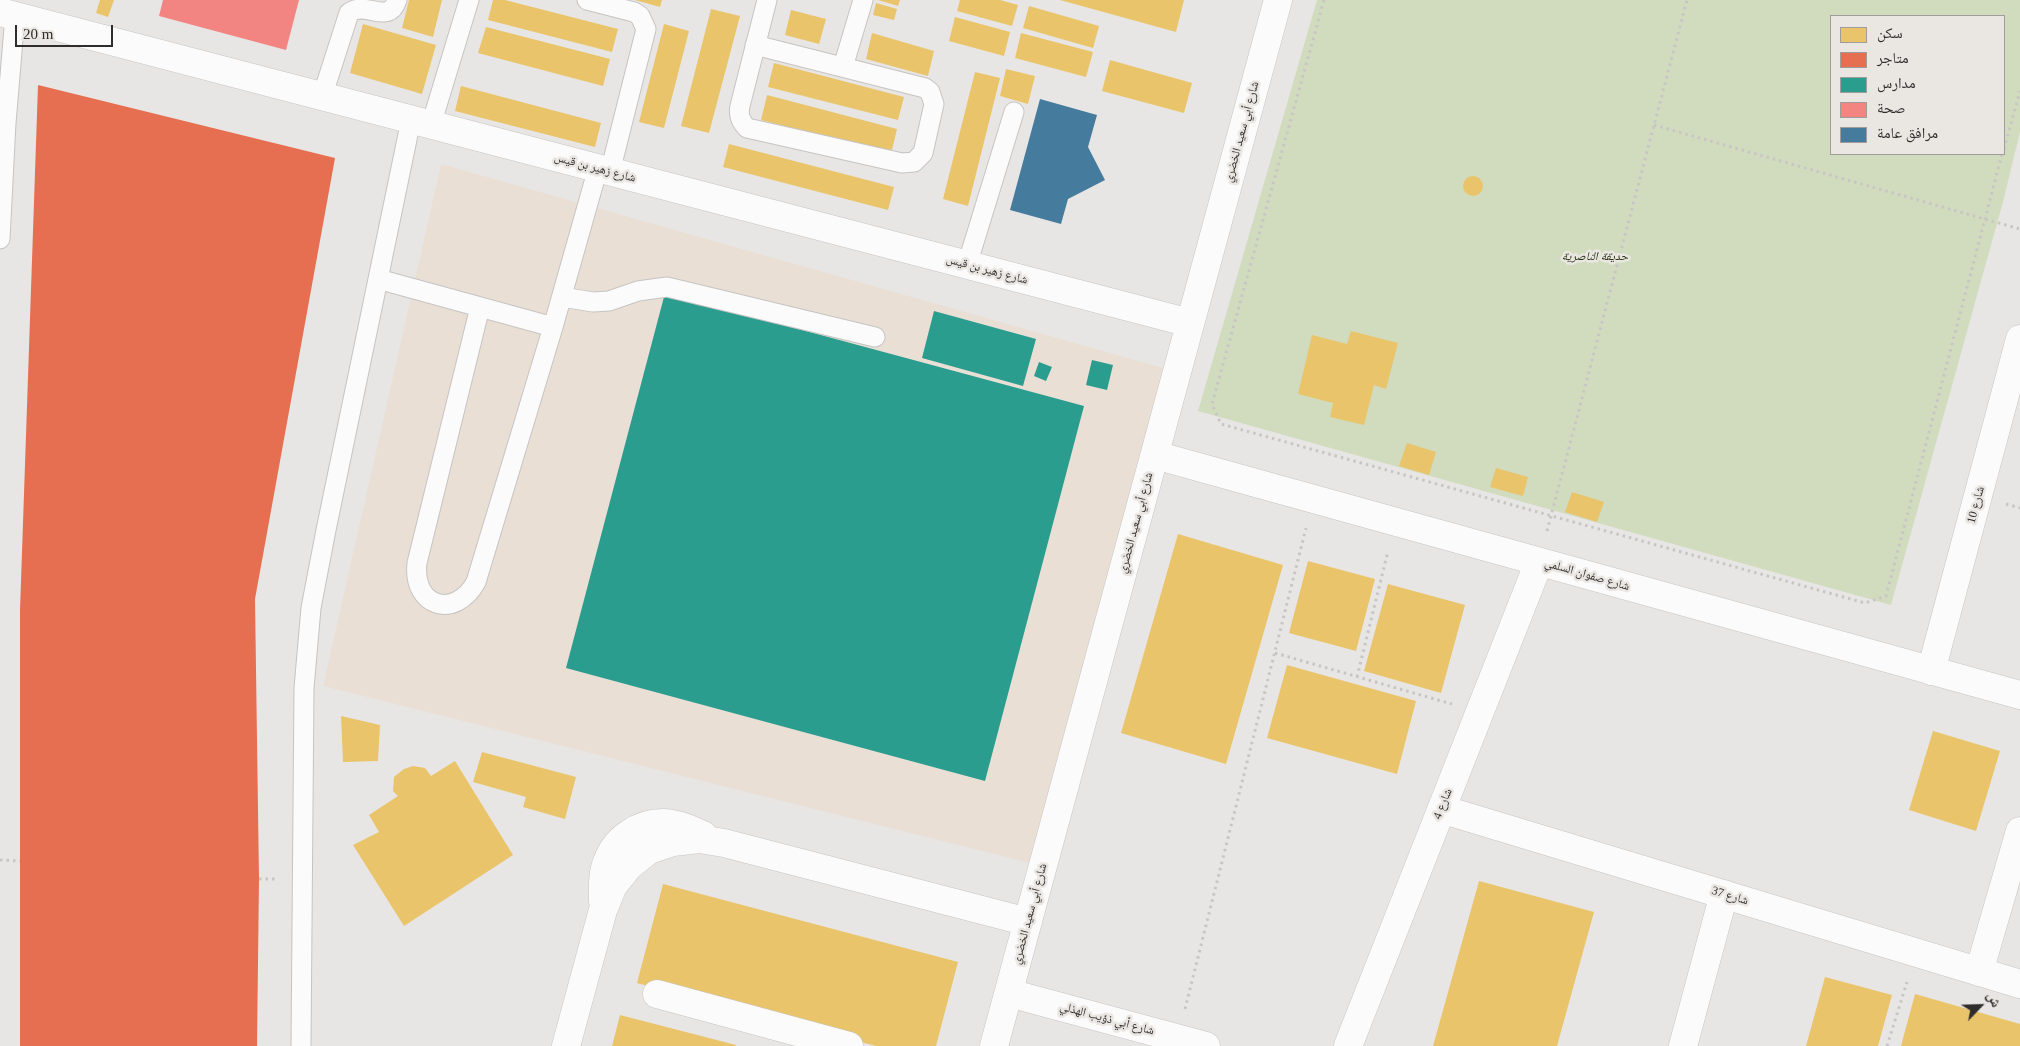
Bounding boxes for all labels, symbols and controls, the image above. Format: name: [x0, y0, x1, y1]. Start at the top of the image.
scale bar: [18, 15, 115, 47]
legend: [1830, 15, 2005, 155]
text: سكن: [1877, 25, 1903, 41]
text: 20 m: [23, 26, 53, 42]
text: متاجر: [1877, 50, 1909, 66]
text: مدارس: [1877, 75, 1916, 91]
street label: شارع أبي سعيد الخضري: [1222, 80, 1262, 184]
text: صحة: [1877, 100, 1906, 116]
text: مرافق عامة: [1877, 125, 1938, 141]
street label: شارع زهير بن قيس: [553, 150, 637, 186]
park label: حديقة الناصرية: [1562, 250, 1628, 264]
street label: شارع زهير بن قيس: [945, 252, 1029, 288]
street label: شارع أبي سعيد الخضري: [1116, 471, 1156, 575]
street label: شارع 10: [1964, 485, 1988, 525]
street label: شارع صفوان السلمي: [1543, 556, 1631, 594]
street label: شارع 4: [1430, 787, 1456, 821]
street label: شارع أبي سعيد الخضري: [1010, 862, 1050, 966]
street label: شارع 37: [1710, 884, 1750, 908]
north arrow: [1955, 981, 2005, 1031]
text: ش: [1984, 990, 2004, 1010]
street label: شارع أبي ذؤيب الهذلي: [1058, 999, 1156, 1039]

